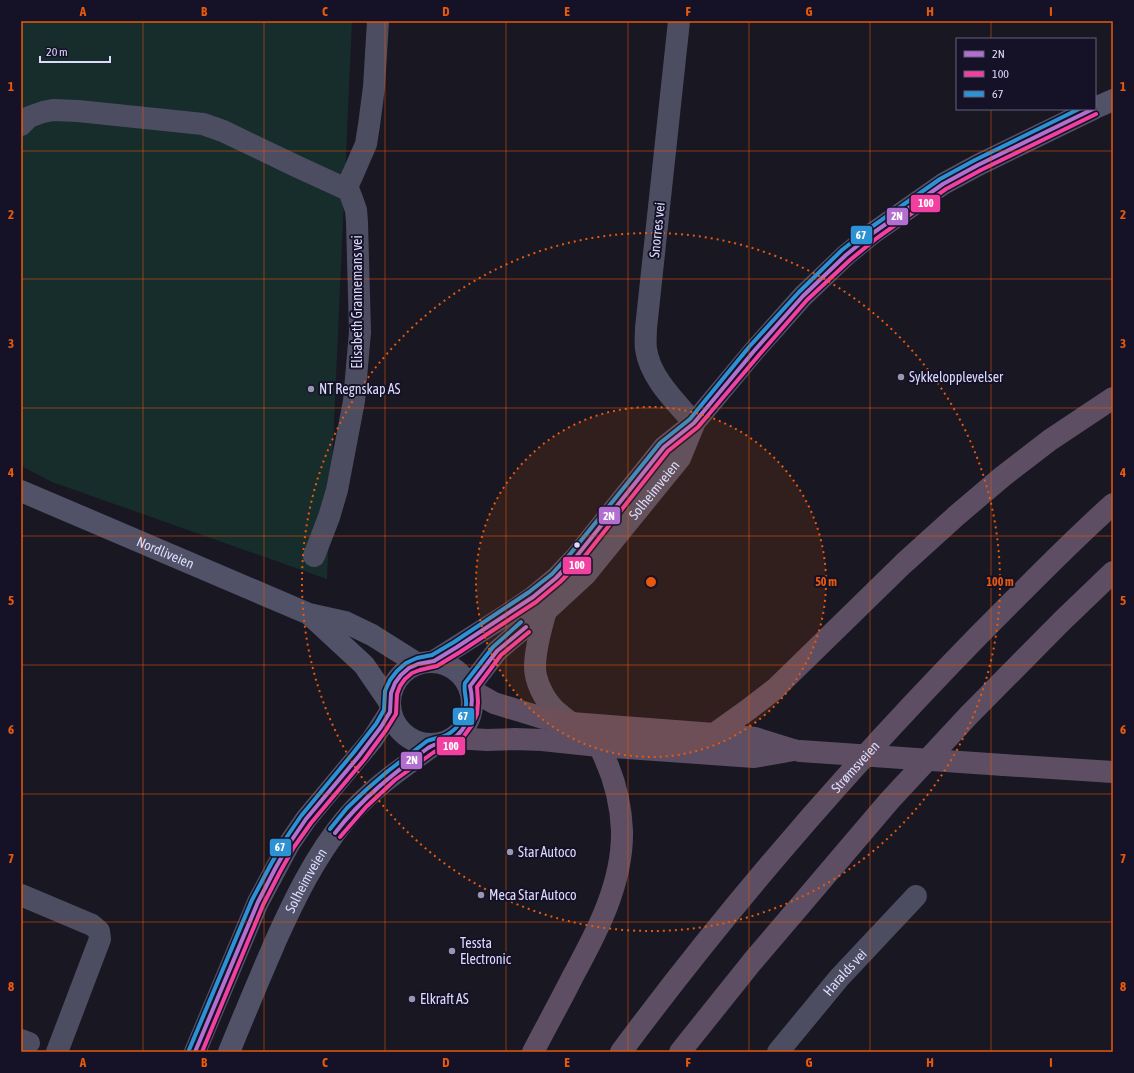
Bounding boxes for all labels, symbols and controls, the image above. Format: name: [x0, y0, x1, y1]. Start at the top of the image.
text: A: [79, 4, 87, 19]
text: B: [201, 4, 208, 19]
text: C: [322, 4, 328, 19]
text: D: [442, 4, 450, 19]
text: E: [564, 4, 570, 19]
text: F: [685, 4, 691, 19]
text: G: [806, 4, 813, 19]
text: H: [926, 4, 934, 19]
text: I: [1049, 4, 1053, 19]
scale bar: [40, 38, 110, 64]
legend: [956, 38, 1096, 110]
text: 20 m: [46, 45, 68, 59]
text: 2N: [992, 47, 1005, 61]
text: 100: [992, 67, 1009, 81]
text: 1: [8, 79, 14, 94]
text: 1: [1120, 79, 1126, 94]
text: 67: [992, 87, 1004, 101]
line badge: 100: [910, 194, 941, 213]
text: 100: [918, 197, 934, 209]
street label: Snorres vei: [646, 201, 668, 259]
text: 2: [8, 207, 14, 222]
line badge: 2N: [886, 207, 909, 226]
text: 2: [1120, 207, 1126, 222]
text: 2N: [891, 210, 903, 222]
line badge: 67: [850, 225, 873, 245]
text: 67: [856, 229, 866, 241]
street label: Elisabeth Grannemans vei: [349, 235, 365, 369]
text: 3: [8, 336, 14, 351]
text: 3: [1120, 336, 1126, 351]
place label: Sykkelopplevelser: [909, 369, 1004, 385]
marker: Sykkelopplevelser: [896, 372, 906, 382]
place label: NT Regnskap AS: [319, 381, 401, 397]
marker: NT Regnskap AS: [306, 384, 316, 394]
street label: Solheimveien: [625, 457, 683, 523]
text: 4: [7, 465, 14, 480]
text: 4: [1119, 465, 1126, 480]
line badge: 2N: [598, 506, 621, 525]
text: 2N: [603, 510, 615, 522]
street label: Nordliveien: [134, 533, 197, 572]
unlabelled marker: [572, 540, 582, 550]
line badge: 100: [562, 556, 592, 575]
text: 100: [569, 559, 585, 571]
centre of rings: [644, 575, 658, 589]
text: 50 m: [815, 575, 837, 589]
text: 100 m: [986, 575, 1014, 589]
text: 5: [8, 593, 14, 608]
text: 5: [1120, 593, 1126, 608]
line badge: 67: [452, 707, 475, 726]
text: 67: [458, 710, 468, 722]
text: 6: [8, 722, 14, 737]
text: 6: [1120, 722, 1126, 737]
line badge: 100: [436, 736, 466, 756]
street label: Strømsveien: [828, 738, 882, 796]
text: 100: [443, 740, 459, 752]
line badge: 2N: [400, 751, 423, 770]
text: 2N: [406, 754, 418, 766]
line badge: 67: [269, 838, 292, 857]
text: 67: [275, 841, 285, 853]
place label: Star Autoco: [518, 844, 576, 860]
street label: Solheimveien: [282, 845, 330, 915]
marker: Star Autoco: [505, 847, 515, 857]
text: 7: [8, 851, 14, 866]
text: 7: [1120, 851, 1126, 866]
place label: Meca Star Autoco: [489, 887, 577, 903]
marker: Meca Star Autoco: [476, 890, 486, 900]
place label: Tessta Electronic: [460, 935, 512, 967]
marker: Tessta Electronic: [447, 946, 457, 956]
street label: Haralds vei: [820, 946, 870, 999]
text: 8: [8, 979, 14, 994]
text: 8: [1120, 979, 1126, 994]
place label: Elkraft AS: [420, 991, 469, 1007]
marker: Elkraft AS: [407, 994, 417, 1004]
text: A: [79, 1055, 87, 1070]
text: B: [201, 1055, 208, 1070]
text: C: [322, 1055, 328, 1070]
text: D: [442, 1055, 450, 1070]
text: E: [564, 1055, 570, 1070]
text: F: [685, 1055, 691, 1070]
text: G: [806, 1055, 813, 1070]
text: H: [926, 1055, 934, 1070]
text: I: [1049, 1055, 1053, 1070]

